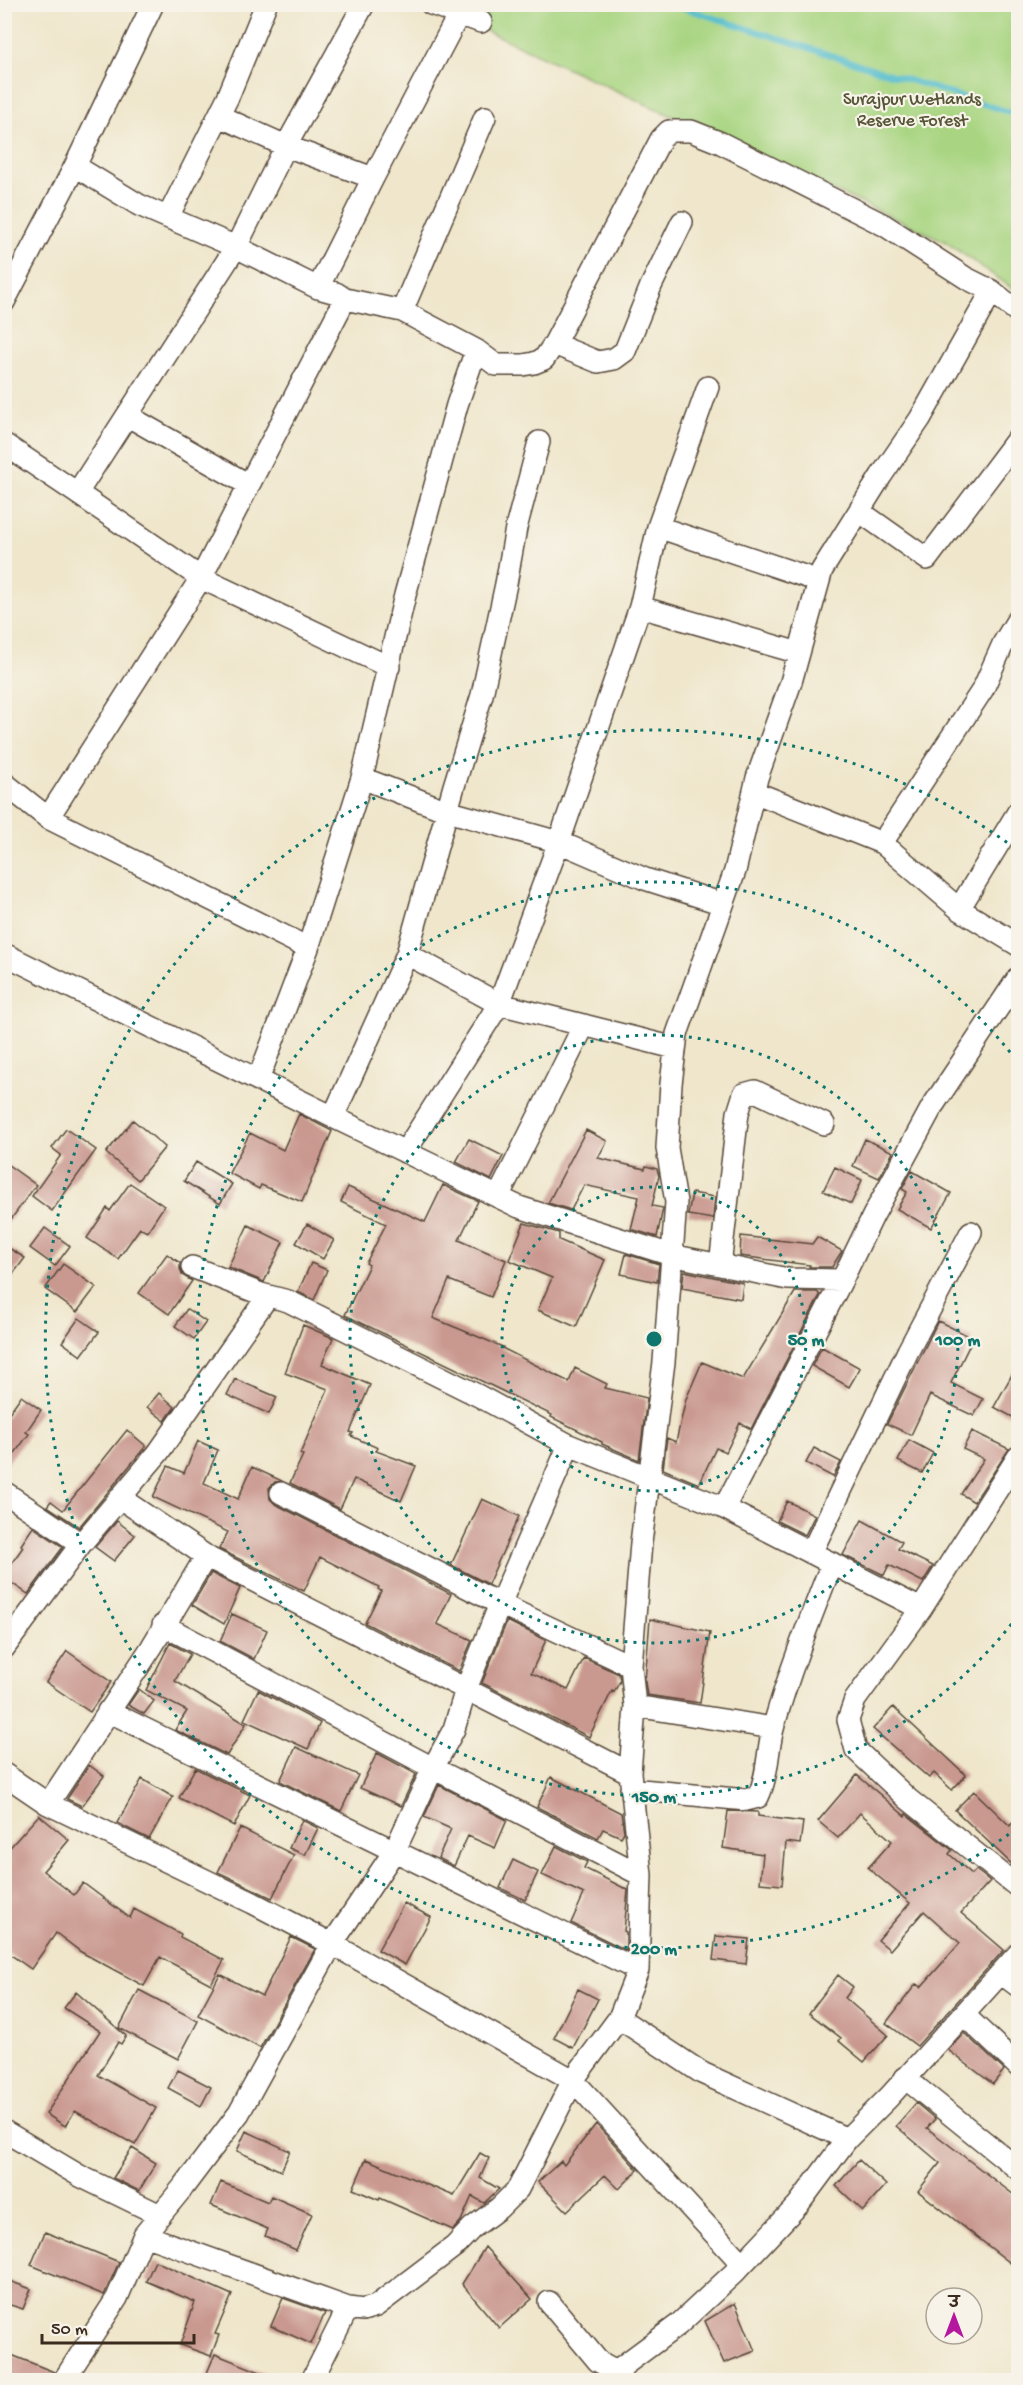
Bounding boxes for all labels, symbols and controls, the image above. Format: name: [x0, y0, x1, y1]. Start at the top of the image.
park label: Surajpur Wetlands Reserve Forest: [843, 90, 982, 132]
centre of rings: [644, 1329, 664, 1349]
text: 50 m: [788, 1331, 825, 1352]
text: 100 m: [935, 1331, 981, 1352]
text: 150 m: [631, 1788, 676, 1809]
text: 200 m: [631, 1940, 677, 1961]
north arrow: [924, 2286, 984, 2346]
text: उ: [947, 2295, 961, 2314]
scale bar: [42, 2307, 194, 2345]
text: 50 m: [51, 2320, 88, 2341]

